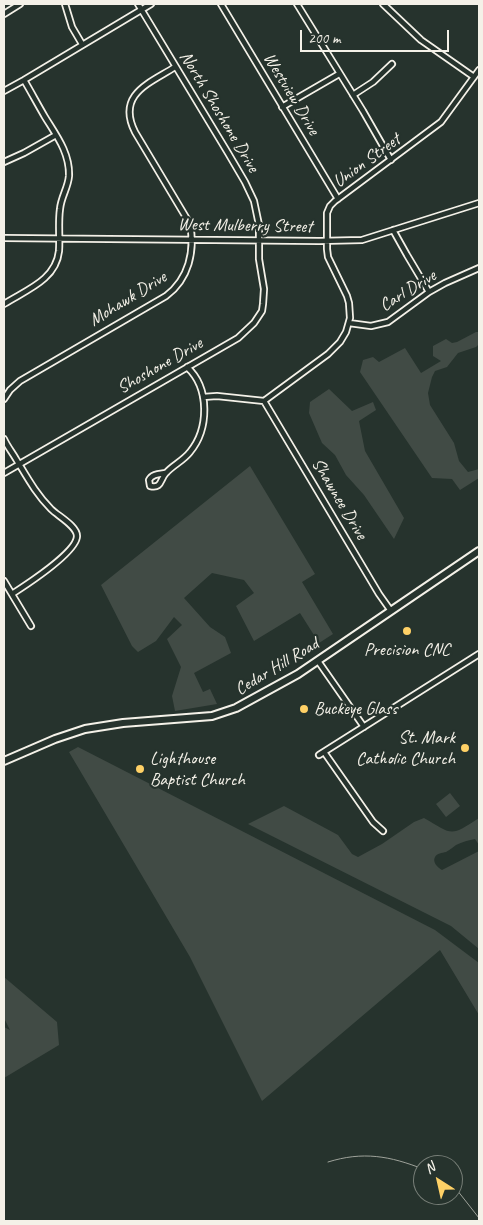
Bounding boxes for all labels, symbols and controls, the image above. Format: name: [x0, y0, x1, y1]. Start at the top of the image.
scale bar: [303, 20, 452, 52]
text: 200 m: [308, 29, 340, 48]
street label: North Shoshone Drive: [174, 48, 264, 176]
street label: Westview Drive: [258, 49, 324, 139]
street label: Union Street: [329, 129, 405, 193]
street label: West Mulberry Street: [178, 214, 312, 238]
street label: Carl Drive: [376, 265, 440, 317]
street label: Mohawk Drive: [85, 267, 171, 331]
street label: Shoshone Drive: [113, 333, 207, 399]
street label: Shawnee Drive: [306, 454, 372, 544]
marker: Precision CNC: [401, 625, 413, 637]
street label: Cedar Hill Road: [231, 634, 323, 700]
place label: Precision CNC: [364, 639, 450, 661]
place label: Buckeye Glass: [314, 698, 397, 720]
marker: Buckeye Glass: [298, 703, 310, 715]
place label: St. Mark Catholic Church: [356, 727, 455, 770]
marker: St. Mark Catholic Church: [459, 742, 471, 754]
place label: Lighthouse Baptist Church: [150, 748, 245, 791]
marker: Lighthouse Baptist Church: [134, 763, 146, 775]
north arrow: [413, 1155, 463, 1205]
text: N: [421, 1159, 438, 1178]

